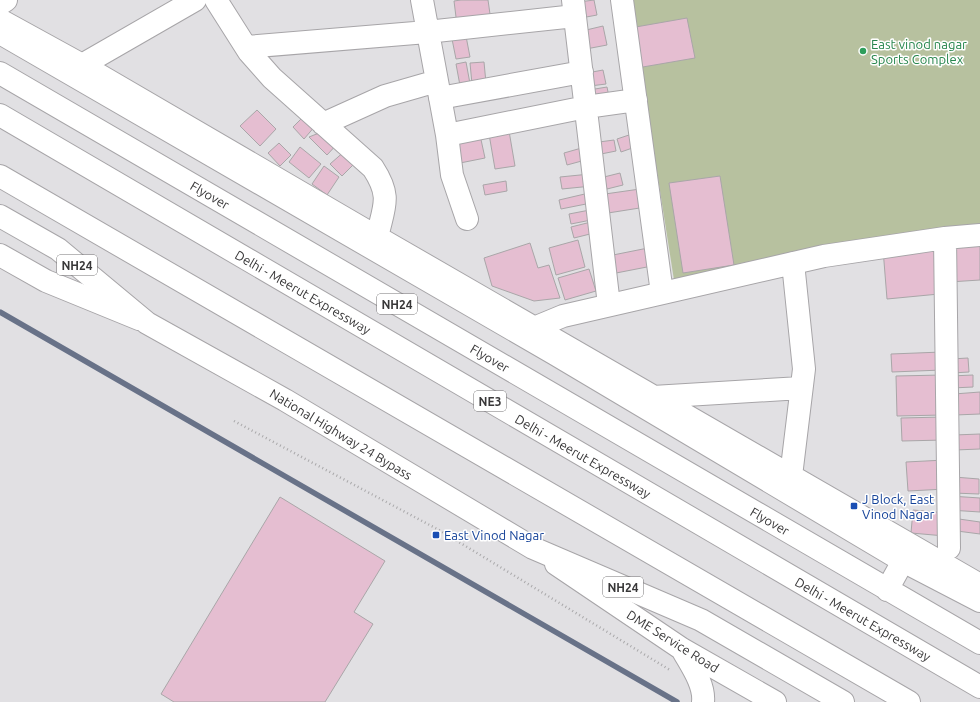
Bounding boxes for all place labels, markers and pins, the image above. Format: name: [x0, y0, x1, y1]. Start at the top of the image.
place label: East vinod nagar Sports Complex: [871, 37, 967, 66]
marker: East vinod nagar Sports Complex: [858, 46, 868, 56]
place label: J Block, East Vinod Nagar: [862, 492, 935, 521]
marker: J Block, East Vinod Nagar: [849, 501, 859, 511]
place label: East Vinod Nagar: [444, 528, 544, 542]
marker: East Vinod Nagar: [431, 530, 441, 540]

